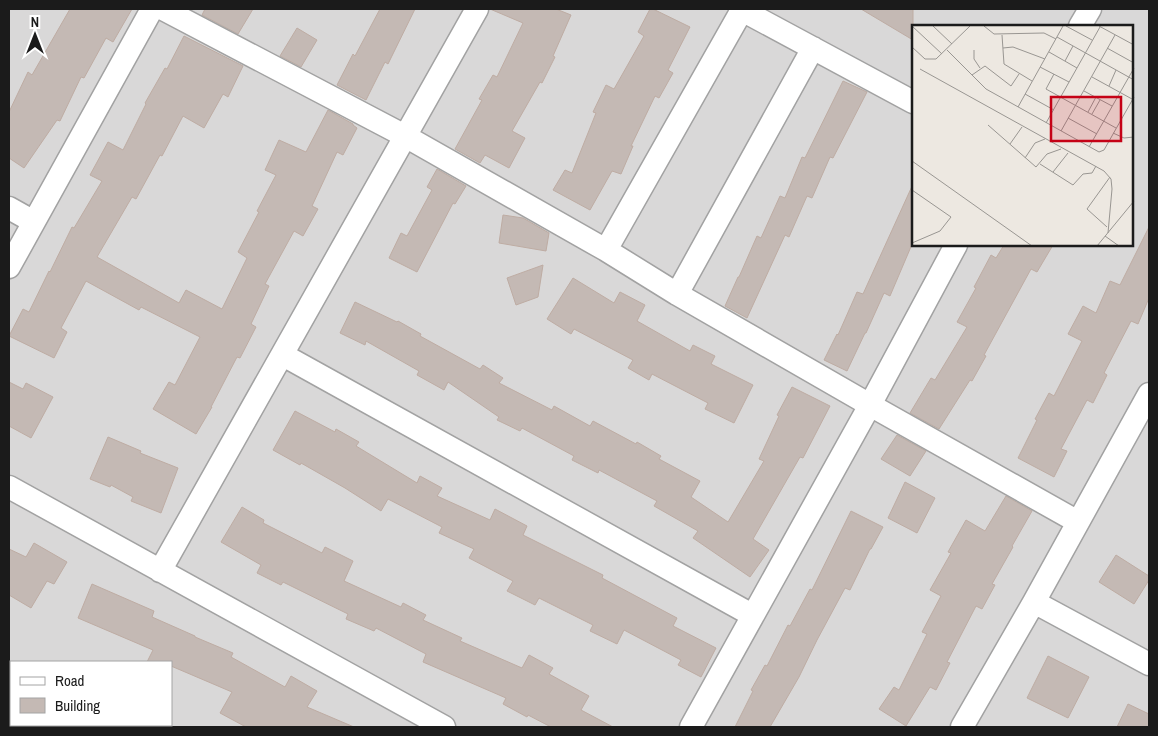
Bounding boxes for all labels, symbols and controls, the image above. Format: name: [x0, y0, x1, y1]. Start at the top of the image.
north arrow: [10, 10, 60, 60]
text: N: [31, 13, 39, 31]
inset map: [912, 25, 1133, 246]
legend: [10, 661, 172, 726]
text: Road: [55, 670, 84, 691]
text: Building: [55, 695, 100, 716]

